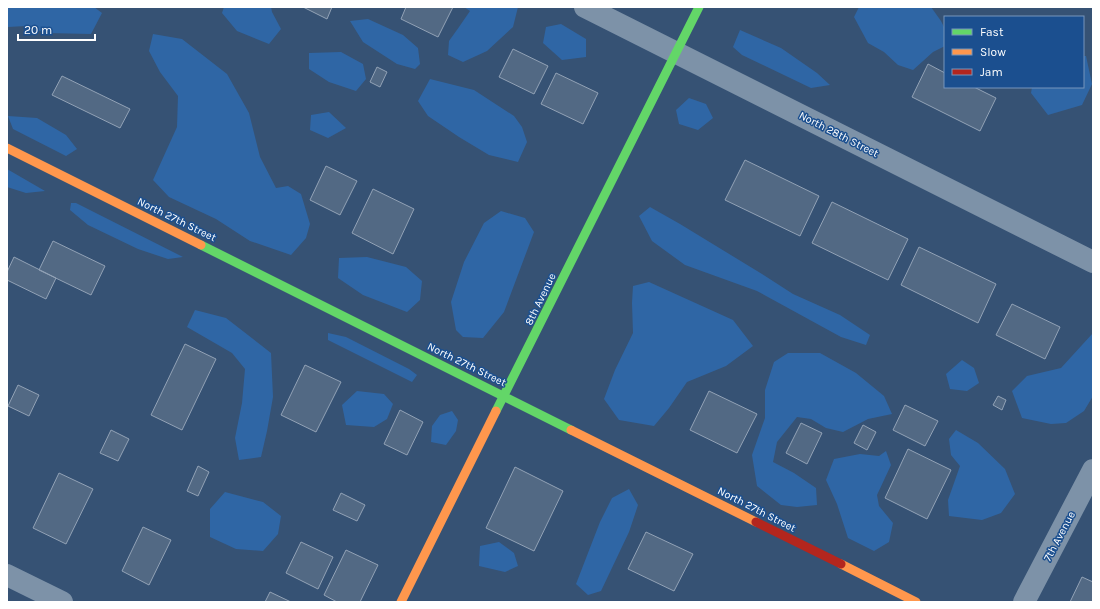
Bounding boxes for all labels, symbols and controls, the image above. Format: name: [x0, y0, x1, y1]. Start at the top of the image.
scale bar: [18, 16, 95, 42]
legend: [944, 16, 1084, 88]
text: 20 m: [24, 23, 52, 37]
text: Fast: [980, 25, 1004, 39]
text: Slow: [980, 45, 1006, 59]
text: Jam: [980, 65, 1003, 79]
street label: North 28th Street: [797, 109, 881, 160]
street label: North 27th Street: [135, 195, 218, 244]
street label: 8th Avenue: [522, 271, 559, 327]
street label: North 27th Street: [425, 340, 508, 389]
street label: North 27th Street: [715, 484, 798, 535]
street label: 7th Avenue: [1041, 509, 1078, 563]

